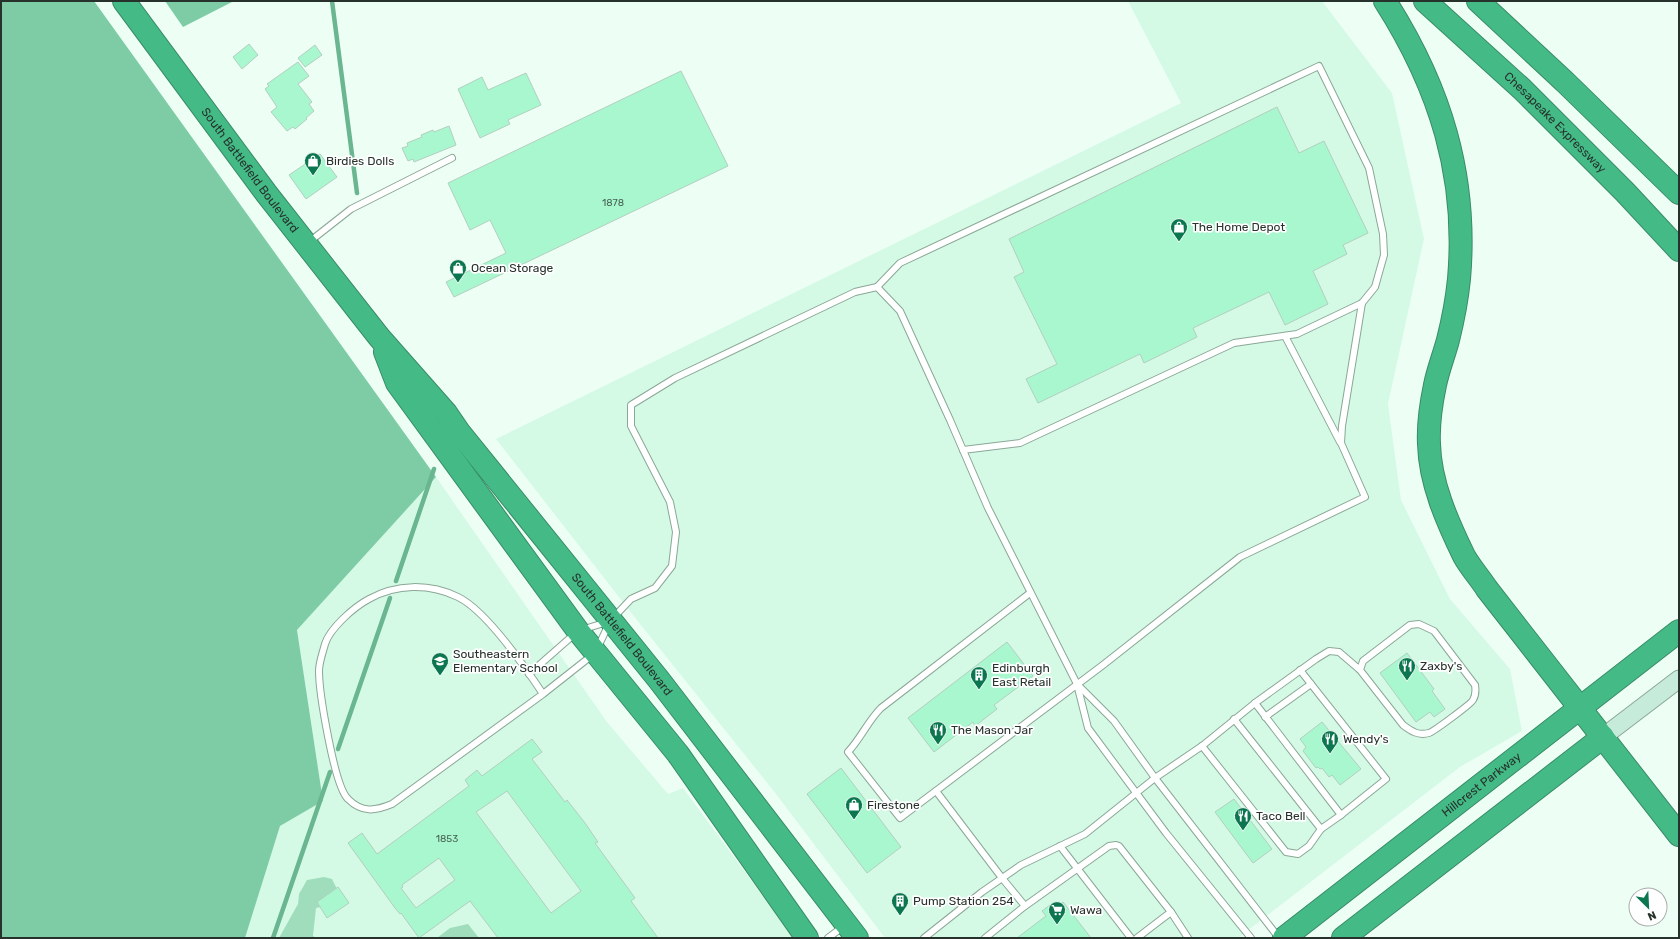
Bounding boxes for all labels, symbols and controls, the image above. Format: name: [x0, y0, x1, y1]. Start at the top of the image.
street label: Chesapeake Expressway: [1501, 69, 1609, 176]
street label: South Battlefield Boulevard: [198, 105, 301, 236]
shop icon: Birdies Dolls: [303, 151, 323, 176]
place label: Birdies Dolls: [326, 154, 394, 168]
house number: 1878: [602, 197, 624, 209]
shop icon: The Home Depot: [1169, 217, 1189, 242]
place label: The Home Depot: [1192, 220, 1285, 234]
shop icon: Ocean Storage: [448, 258, 468, 283]
place label: Ocean Storage: [471, 261, 554, 275]
street label: South Battlefield Boulevard: [569, 570, 675, 698]
place label: Southeastern Elementary School: [453, 647, 558, 675]
school or university icon: Southeastern Elementary School: [430, 651, 450, 676]
restaurant icon: Zaxby's: [1397, 656, 1417, 681]
place label: Zaxby's: [1420, 659, 1462, 673]
place label: Edinburgh East Retail: [992, 661, 1051, 689]
building icon: Edinburgh East Retail: [969, 665, 989, 690]
restaurant icon: The Mason Jar: [928, 720, 948, 745]
place label: The Mason Jar: [951, 723, 1033, 737]
restaurant icon: Wendy's: [1320, 729, 1340, 754]
place label: Wendy's: [1343, 732, 1389, 746]
street label: Hillcrest Parkway: [1439, 749, 1524, 820]
shop icon: Firestone: [844, 795, 864, 820]
place label: Firestone: [867, 798, 920, 812]
restaurant icon: Taco Bell: [1233, 806, 1253, 831]
place label: Taco Bell: [1256, 809, 1306, 823]
house number: 1853: [436, 833, 458, 845]
north arrow: [1628, 887, 1668, 927]
building icon: Pump Station 254: [890, 891, 910, 916]
place label: Pump Station 254: [913, 894, 1014, 908]
supermarket icon: Wawa: [1047, 900, 1067, 925]
place label: Wawa: [1070, 903, 1102, 917]
text: N: [1646, 908, 1658, 923]

